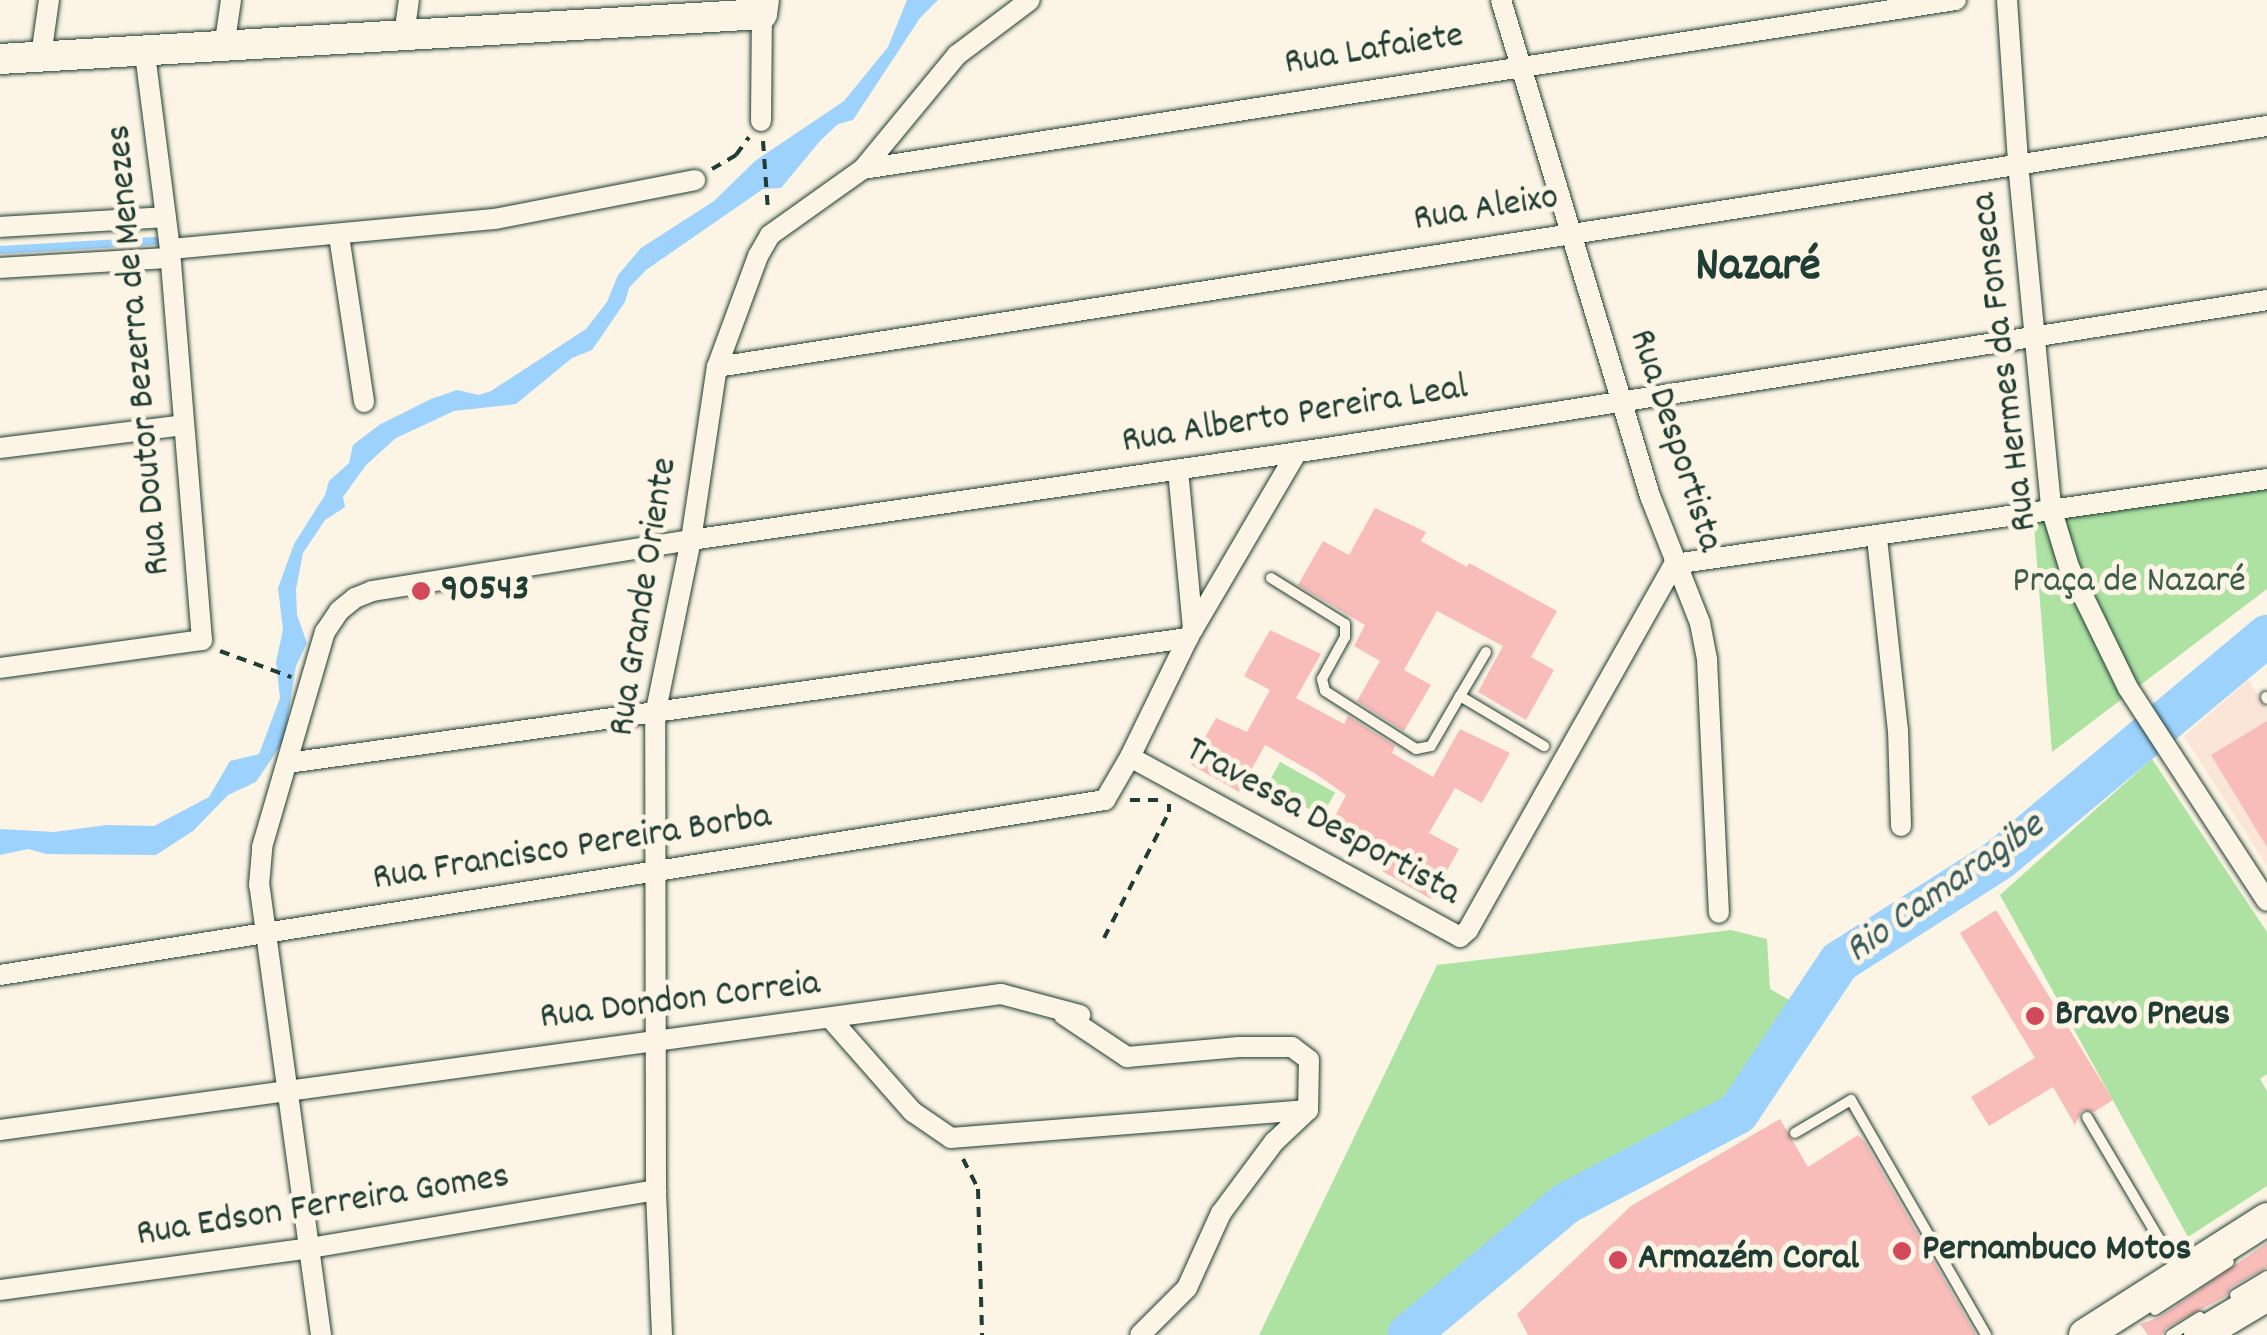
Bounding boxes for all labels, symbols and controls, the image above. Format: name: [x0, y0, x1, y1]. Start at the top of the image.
street label: Rua Lafaiete: [1281, 14, 1467, 88]
street label: Rua Doutor Bezerra de Menezes: [98, 123, 182, 577]
street label: Rua Aleixo: [1410, 176, 1562, 244]
street label: Rua Hermes da Fonseca: [1963, 190, 2049, 534]
district label: Nazaré: [1695, 240, 1821, 298]
street label: Rua Desportista: [1617, 324, 1731, 558]
street label: Rua Alberto Pereira Leal: [1119, 366, 1471, 466]
street label: Rua Grande Oriente: [600, 455, 690, 739]
park label: Praça de Nazaré: [2012, 560, 2246, 606]
place label: 90543: [441, 568, 529, 614]
marker: 90543: [410, 580, 432, 602]
street label: Travessa Desportista: [1176, 728, 1468, 918]
street label: Rua Francisco Pereira Borba: [370, 795, 774, 903]
water label: Rio Camaragibe: [1837, 804, 2055, 976]
street label: Rua Dondon Correia: [537, 962, 823, 1042]
place label: Bravo Pneus: [2055, 993, 2230, 1039]
marker: Bravo Pneus: [2024, 1005, 2046, 1027]
street label: Rua Edson Ferreira Gomes: [133, 1155, 513, 1259]
place label: Pernambuco Motos: [1922, 1228, 2191, 1274]
place label: Armazém Coral: [1638, 1237, 1859, 1283]
marker: Pernambuco Motos: [1891, 1240, 1913, 1262]
marker: Armazém Coral: [1607, 1249, 1629, 1271]

